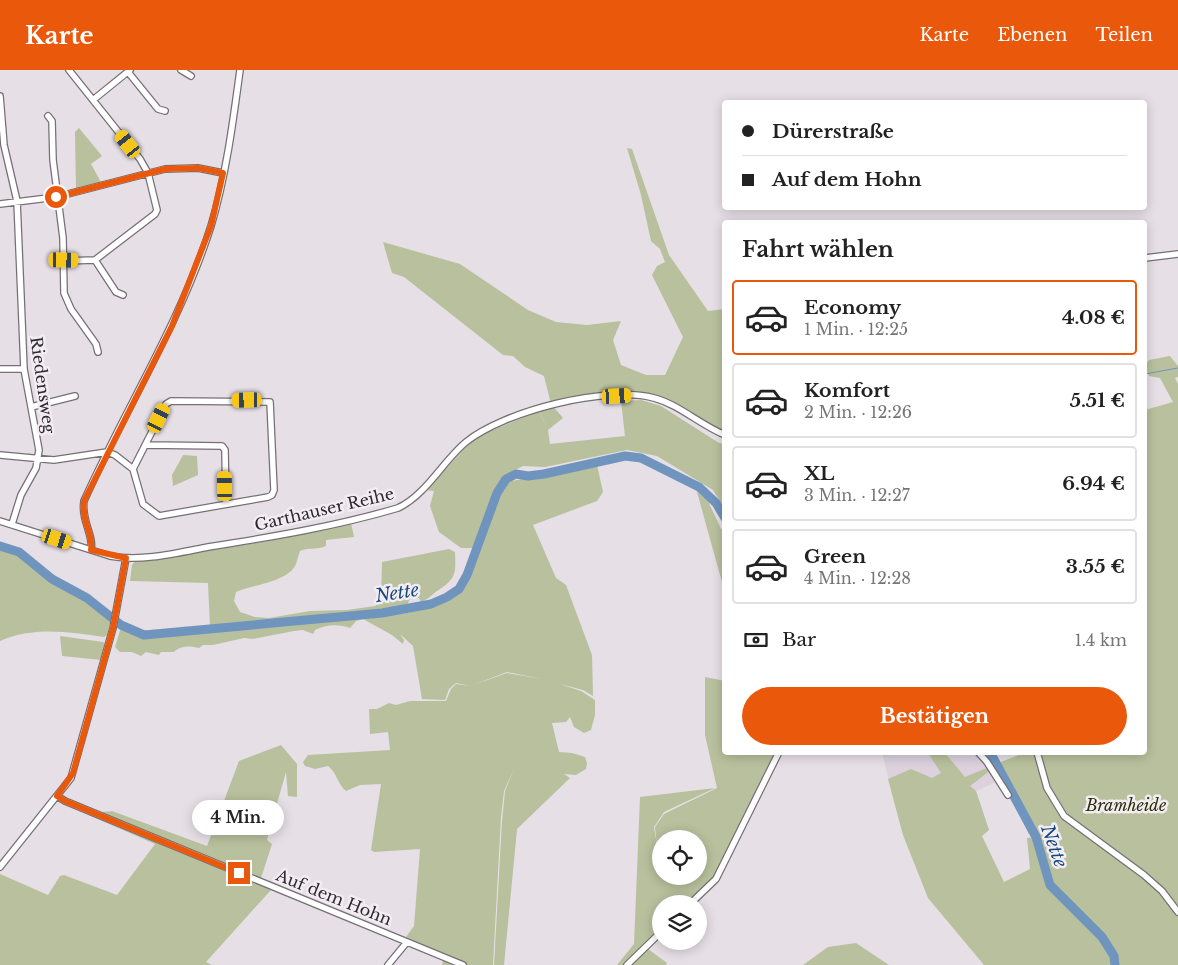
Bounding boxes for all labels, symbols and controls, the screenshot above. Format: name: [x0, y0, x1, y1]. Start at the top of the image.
text: Karte: [25, 21, 94, 50]
text: Karte: [919, 24, 969, 46]
text: Ebenen: [997, 24, 1067, 46]
text: Teilen: [1095, 24, 1153, 46]
text: Dürerstraße: [772, 120, 894, 143]
car: [112, 128, 143, 160]
text: Auf dem Hohn: [772, 168, 922, 191]
route start: [45, 186, 67, 208]
text: Fahrt wählen: [742, 236, 894, 263]
car: [48, 252, 79, 268]
icon: car: [744, 295, 789, 340]
text: Economy: [804, 296, 901, 319]
text: 4.08 €: [1062, 306, 1125, 329]
text: 1 Min. · 12:25: [804, 319, 908, 339]
street label: Riedensweg: [26, 335, 60, 435]
icon: car: [744, 378, 789, 423]
text: Komfort: [804, 379, 890, 402]
car: [601, 388, 632, 404]
text: 5.51 €: [1070, 389, 1125, 412]
car: [231, 392, 262, 408]
car: [145, 401, 172, 435]
text: 2 Min. · 12:26: [804, 402, 912, 422]
icon: car: [744, 461, 789, 506]
text: XL: [804, 462, 834, 485]
car: [217, 471, 232, 501]
text: 6.94 €: [1062, 472, 1125, 495]
street label: Garthauser Reihe: [252, 483, 396, 535]
text: 3 Min. · 12:27: [804, 485, 910, 505]
car: [40, 527, 73, 551]
icon: car: [744, 544, 789, 589]
text: Green: [804, 545, 866, 568]
text: 3.55 €: [1066, 555, 1125, 578]
text: 4 Min. · 12:28: [804, 568, 911, 588]
water label: Nette: [373, 579, 420, 607]
icon: cash: [742, 626, 770, 654]
text: Bar: [782, 628, 816, 651]
text: 1.4 km: [1075, 630, 1127, 650]
button: Bestätigen: [742, 687, 1127, 745]
park label: Bramheide: [1085, 795, 1167, 815]
callout: 4 Min.: [193, 800, 285, 836]
text: 4 Min.: [211, 807, 265, 827]
water label: Nette: [1036, 821, 1072, 870]
map controls: [652, 830, 707, 950]
button: locate: [652, 830, 707, 885]
route end: [228, 862, 250, 884]
street label: Auf dem Hohn: [272, 864, 395, 929]
button: layers: [652, 895, 707, 950]

